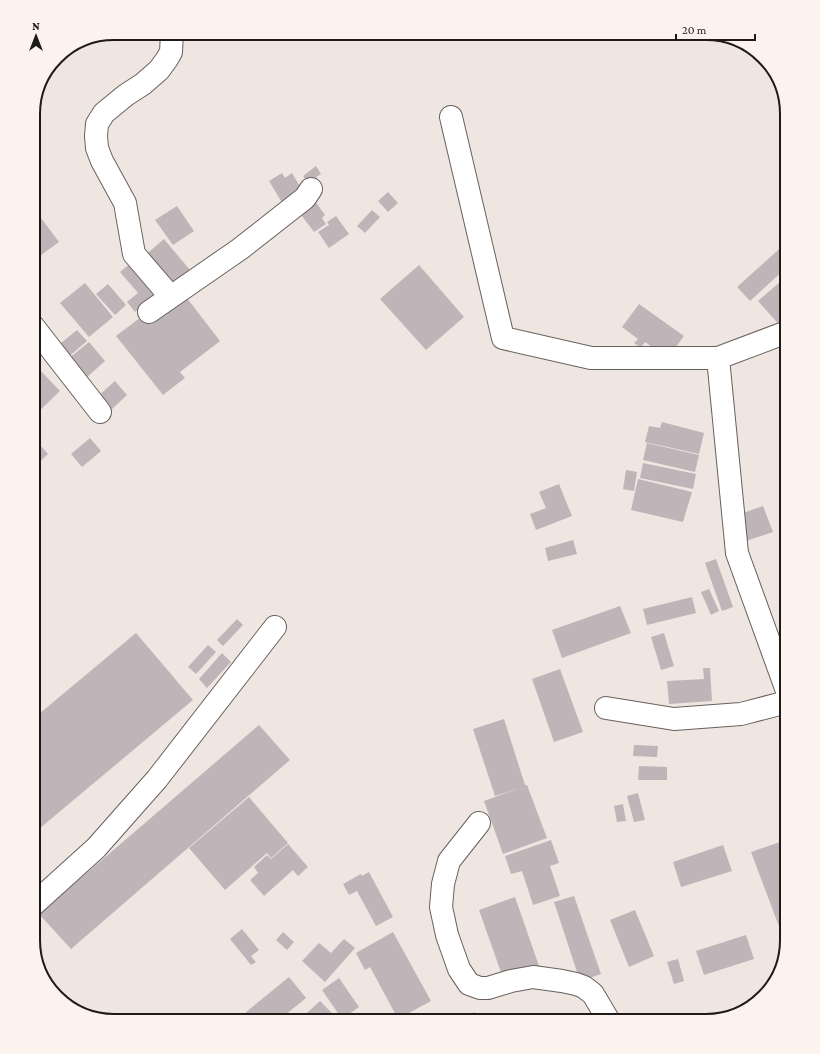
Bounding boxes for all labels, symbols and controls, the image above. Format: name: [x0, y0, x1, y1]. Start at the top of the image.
north arrow: [16, 16, 56, 56]
scale bar: [676, 16, 755, 42]
text: N: [32, 20, 40, 32]
text: 20 m: [682, 23, 707, 37]

